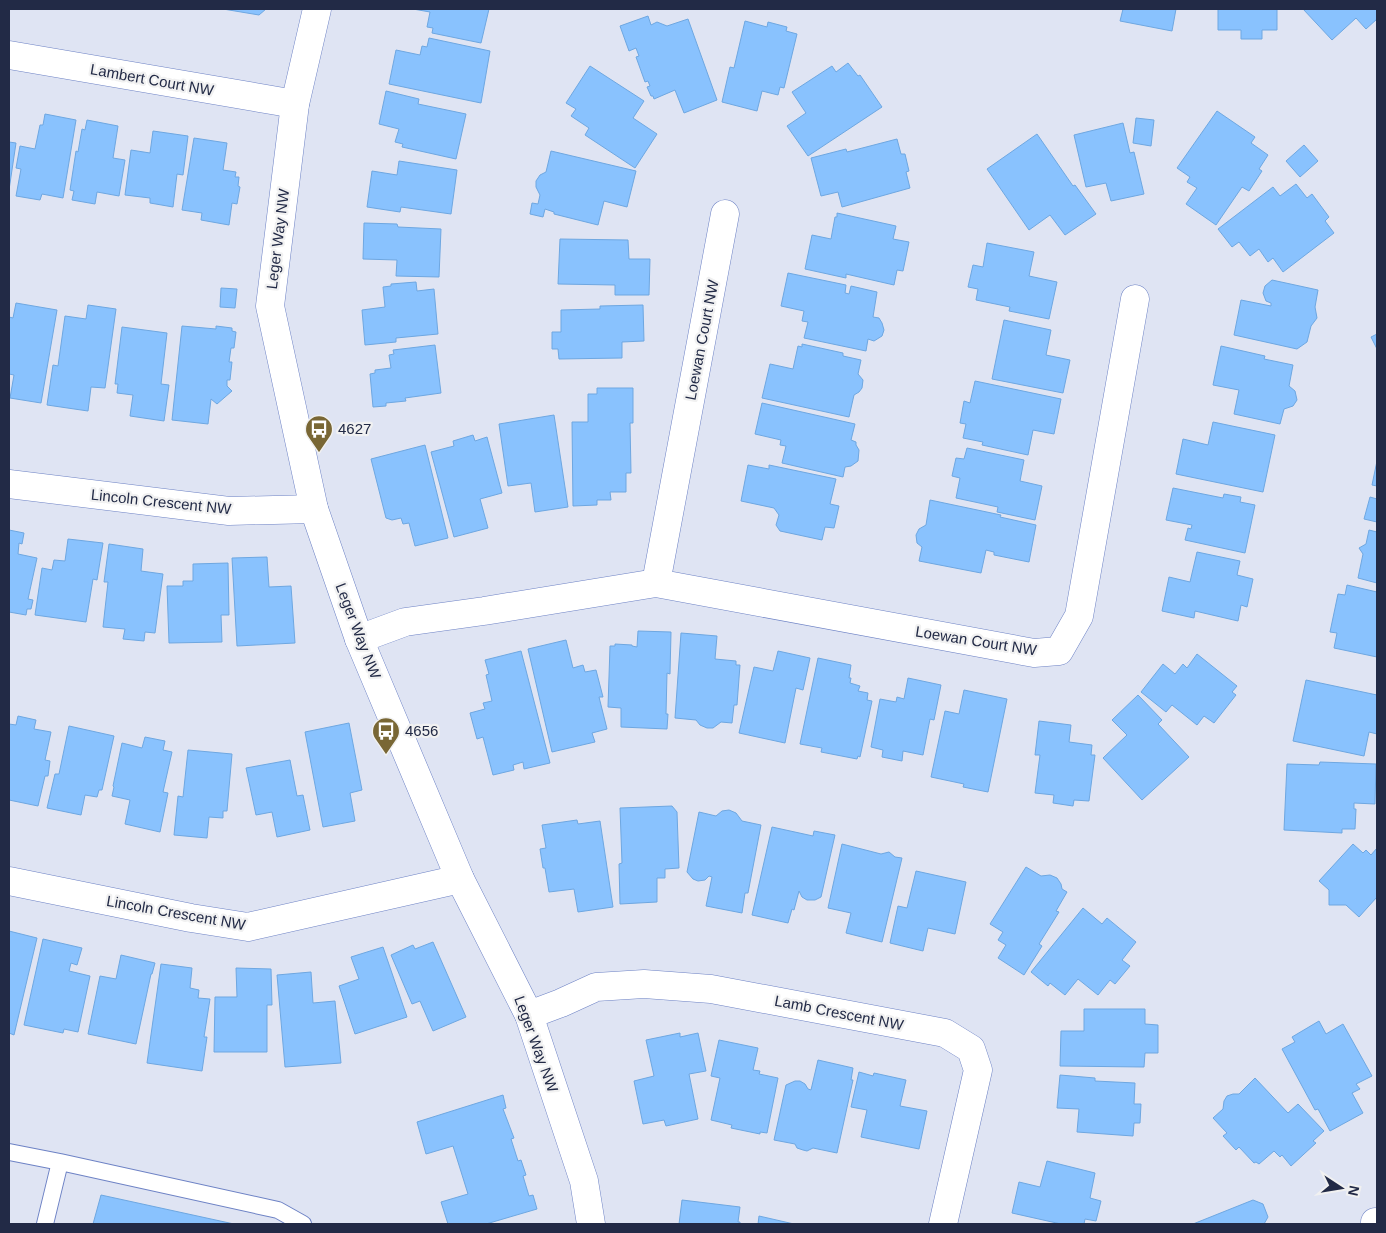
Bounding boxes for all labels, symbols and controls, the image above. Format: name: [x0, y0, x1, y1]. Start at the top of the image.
street label: Lambert Court NW: [89, 60, 216, 99]
street label: Leger Way NW: [263, 187, 292, 290]
street label: Loewan Court NW: [681, 277, 722, 402]
bus stop icon: 4627: [304, 414, 334, 453]
place label: 4627: [338, 420, 371, 437]
street label: Lincoln Crescent NW: [90, 486, 233, 517]
street label: Leger Way NW: [332, 581, 385, 682]
street label: Loewan Court NW: [914, 623, 1039, 659]
bus stop icon: 4656: [371, 716, 401, 755]
place label: 4656: [405, 722, 438, 739]
street label: Lincoln Crescent NW: [105, 892, 248, 933]
street label: Lamb Crescent NW: [773, 992, 906, 1033]
street label: Leger Way NW: [511, 993, 562, 1095]
north arrow: [1316, 1163, 1366, 1213]
text: N: [1345, 1184, 1363, 1197]

